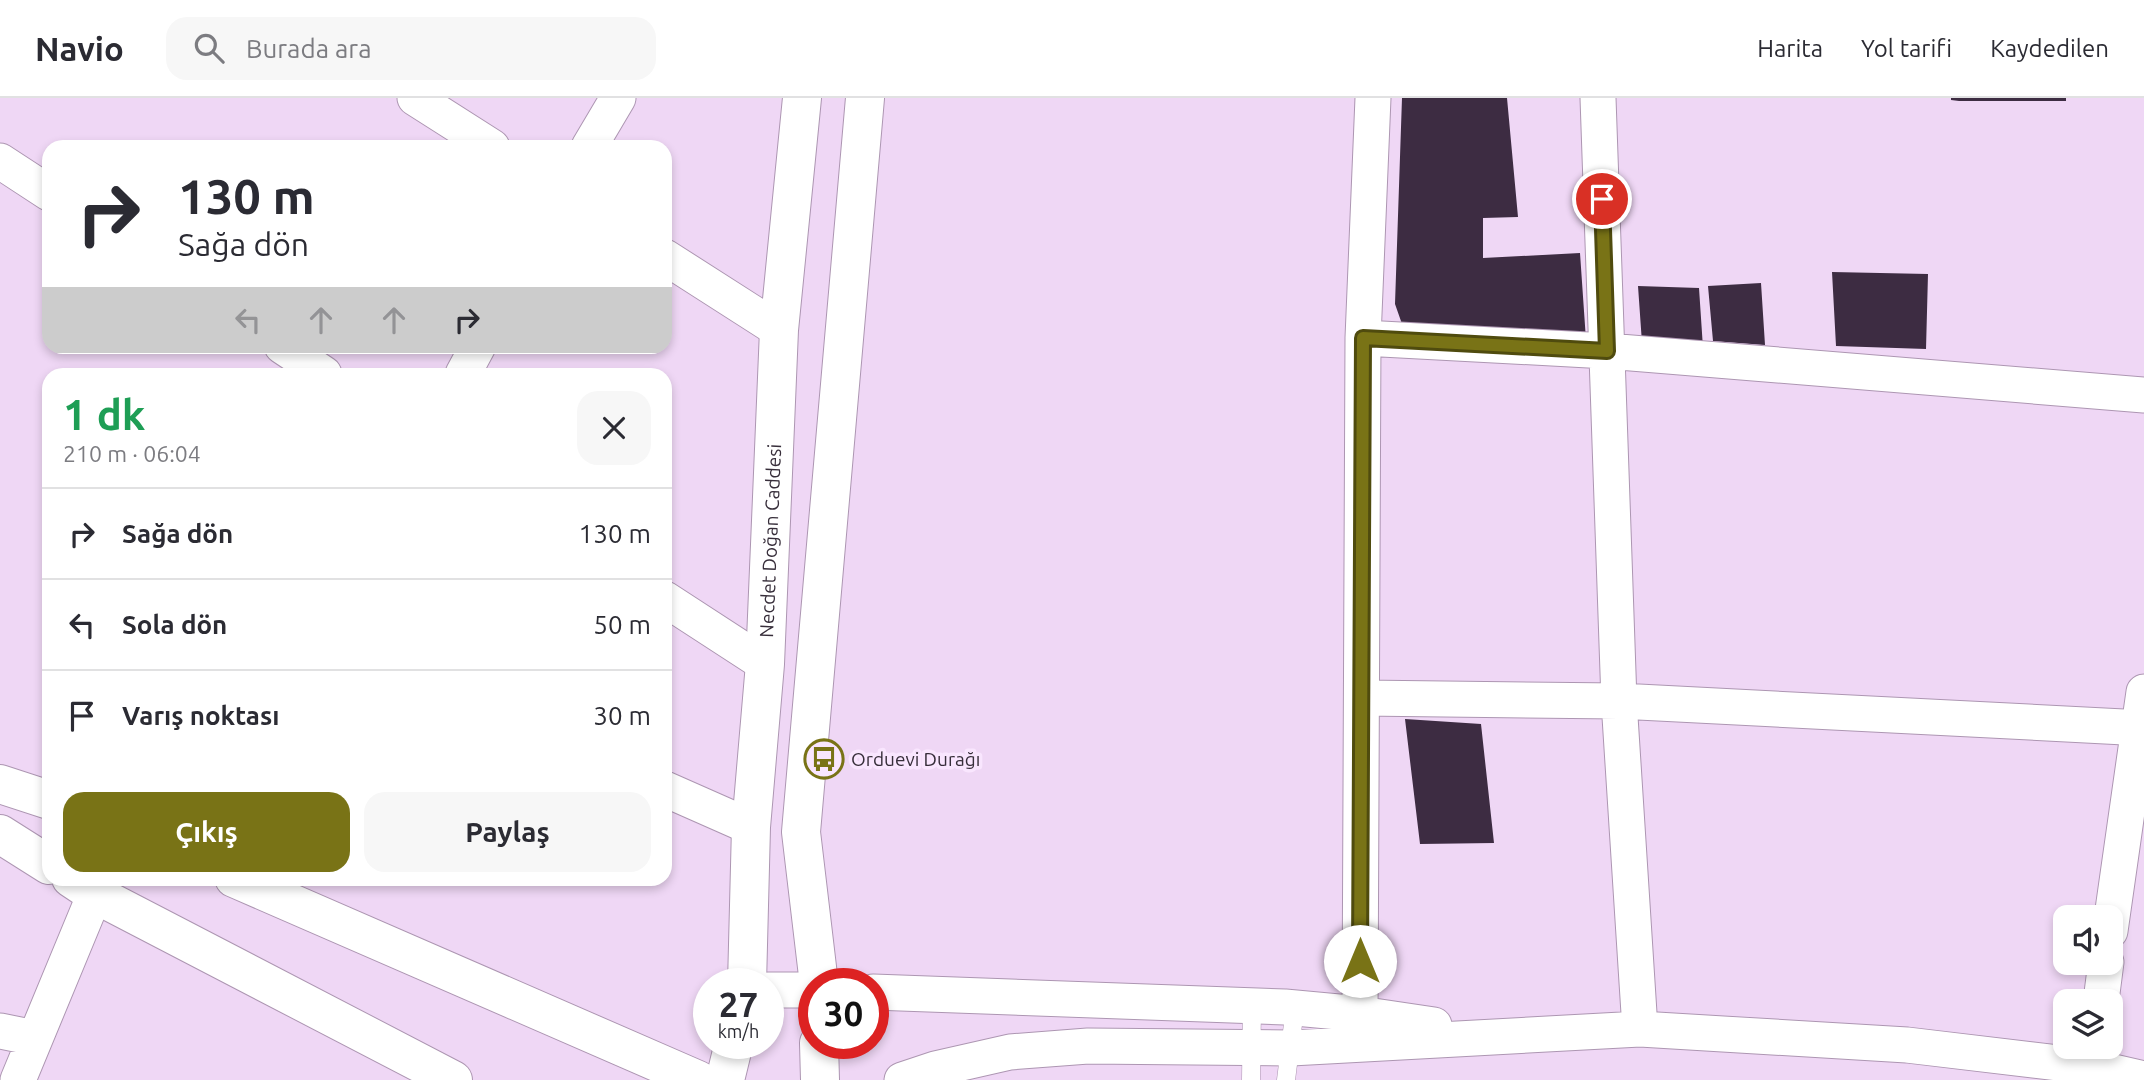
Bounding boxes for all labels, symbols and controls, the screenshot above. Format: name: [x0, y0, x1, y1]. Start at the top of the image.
search box: [166, 17, 656, 80]
icon: search: [190, 29, 228, 67]
text: Navio: [35, 30, 124, 67]
text: Burada ara: [246, 34, 372, 63]
text: Harita: [1757, 35, 1823, 62]
text: Yol tarifi: [1861, 35, 1952, 62]
text: Kaydedilen: [1990, 35, 2109, 62]
icon: right: [63, 168, 154, 259]
text: 130 m: [178, 168, 315, 223]
pin: [1572, 169, 1632, 229]
icon: arrive: [1583, 180, 1621, 218]
text: Sağa dön: [178, 226, 309, 262]
icon: left: [229, 301, 267, 339]
icon: ahead: [302, 301, 340, 339]
icon: ahead: [375, 301, 413, 339]
icon: right: [448, 301, 486, 339]
text: 1 dk: [63, 391, 145, 438]
button: close: [577, 391, 651, 465]
text: 210 m · 06:04: [63, 441, 201, 466]
street label: Necdet Doğan Caddesi: [755, 443, 785, 638]
icon: right: [63, 515, 101, 553]
text: Sağa dön: [122, 519, 233, 548]
text: 130 m: [579, 519, 651, 548]
icon: left: [63, 606, 101, 644]
text: Sola dön: [122, 610, 227, 639]
text: 50 m: [593, 610, 651, 639]
icon: arrive: [63, 697, 101, 735]
text: Varış noktası: [122, 701, 279, 730]
text: 30 m: [593, 701, 651, 730]
bus stop icon: Orduevi Durağı: [803, 738, 845, 780]
place label: Orduevi Durağı: [851, 748, 980, 770]
button: Çıkış: [63, 792, 350, 872]
button: Paylaş: [364, 792, 651, 872]
map controls: [2053, 905, 2123, 1059]
button: sound: [2053, 905, 2123, 975]
position arrow: [1323, 924, 1397, 998]
speed limit sign: 30: [798, 968, 889, 1059]
text: 27: [719, 984, 758, 1024]
button: layers: [2053, 989, 2123, 1059]
text: km/h: [718, 1021, 759, 1041]

